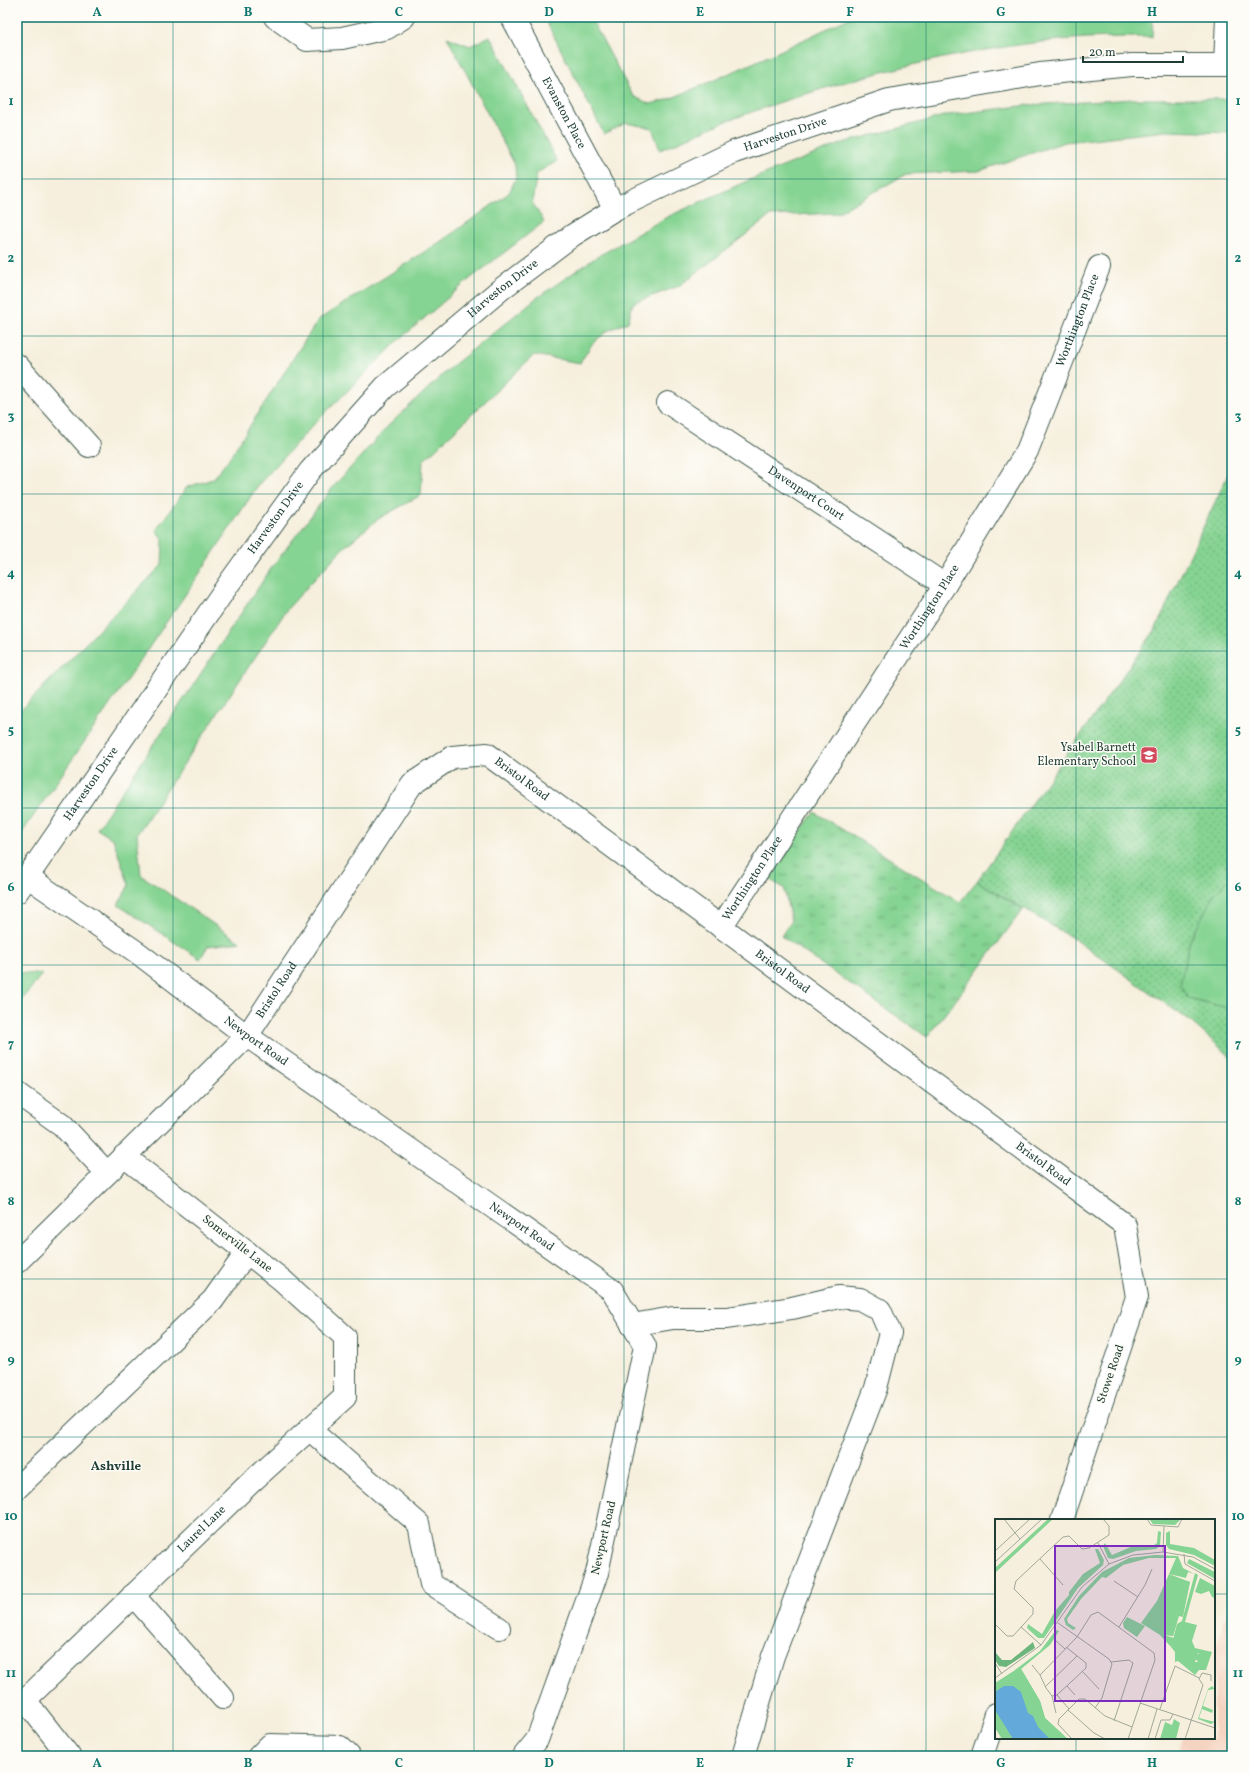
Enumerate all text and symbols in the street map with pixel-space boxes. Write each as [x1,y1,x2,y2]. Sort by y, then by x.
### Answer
text: A [92,4,102,22]
text: B [244,4,253,22]
text: C [395,4,403,22]
text: D [544,4,554,22]
text: E [696,4,704,22]
text: F [846,4,854,22]
text: G [996,4,1006,22]
text: H [1147,4,1157,22]
scale bar [1083,38,1183,64]
text: 20 m [1089,45,1116,61]
street label: Evanston Place [538,74,590,152]
text: 1 [8,93,14,111]
text: 1 [1235,93,1241,111]
street label: Harveston Drive [742,113,829,156]
text: 2 [8,250,15,268]
text: 2 [1235,250,1242,268]
street label: Harveston Drive [464,256,542,322]
street label: Worthington Place [1053,271,1104,369]
text: 3 [8,408,15,426]
text: 3 [1235,408,1242,426]
street label: Davenport Court [764,463,847,525]
street label: Harveston Drive [244,478,308,558]
street label: Worthington Place [897,561,964,653]
text: 4 [7,565,15,583]
text: 4 [1234,565,1242,583]
text: 5 [8,722,14,740]
text: 5 [1235,722,1241,740]
place label: Ysabel Barnett Elementary School [1037,740,1136,770]
street label: Harveston Drive [60,744,122,824]
school or university icon: Ysabel Barnett Elementary School [1139,745,1159,765]
street label: Bristol Road [491,754,553,805]
street label: Worthington Place [719,833,787,924]
text: 6 [7,879,15,897]
text: 6 [1234,879,1242,897]
street label: Bristol Road [751,946,813,998]
street label: Bristol Road [252,959,301,1022]
street label: Newport Road [220,1013,291,1070]
text: 7 [8,1036,14,1054]
text: 7 [1235,1036,1241,1054]
street label: Bristol Road [1012,1139,1074,1190]
text: 8 [7,1193,15,1211]
text: 8 [1234,1193,1242,1211]
street label: Newport Road [486,1199,557,1255]
street label: Somerville Lane [199,1211,276,1277]
street label: Stowe Road [1093,1342,1129,1406]
text: 9 [7,1351,15,1369]
text: 9 [1234,1351,1242,1369]
district label: Ashville [91,1458,142,1476]
street label: Newport Road [588,1499,620,1577]
street label: Laurel Lane [174,1502,230,1557]
text: 10 [4,1508,18,1526]
text: 10 [1231,1508,1245,1526]
inset map [995,1519,1215,1739]
text: 11 [6,1665,16,1683]
text: 11 [1233,1665,1243,1683]
text: A [92,1755,102,1773]
text: B [244,1755,253,1773]
text: C [395,1755,403,1773]
text: D [544,1755,554,1773]
text: E [696,1755,704,1773]
text: F [846,1755,854,1773]
text: G [996,1755,1006,1773]
text: H [1147,1755,1157,1773]

